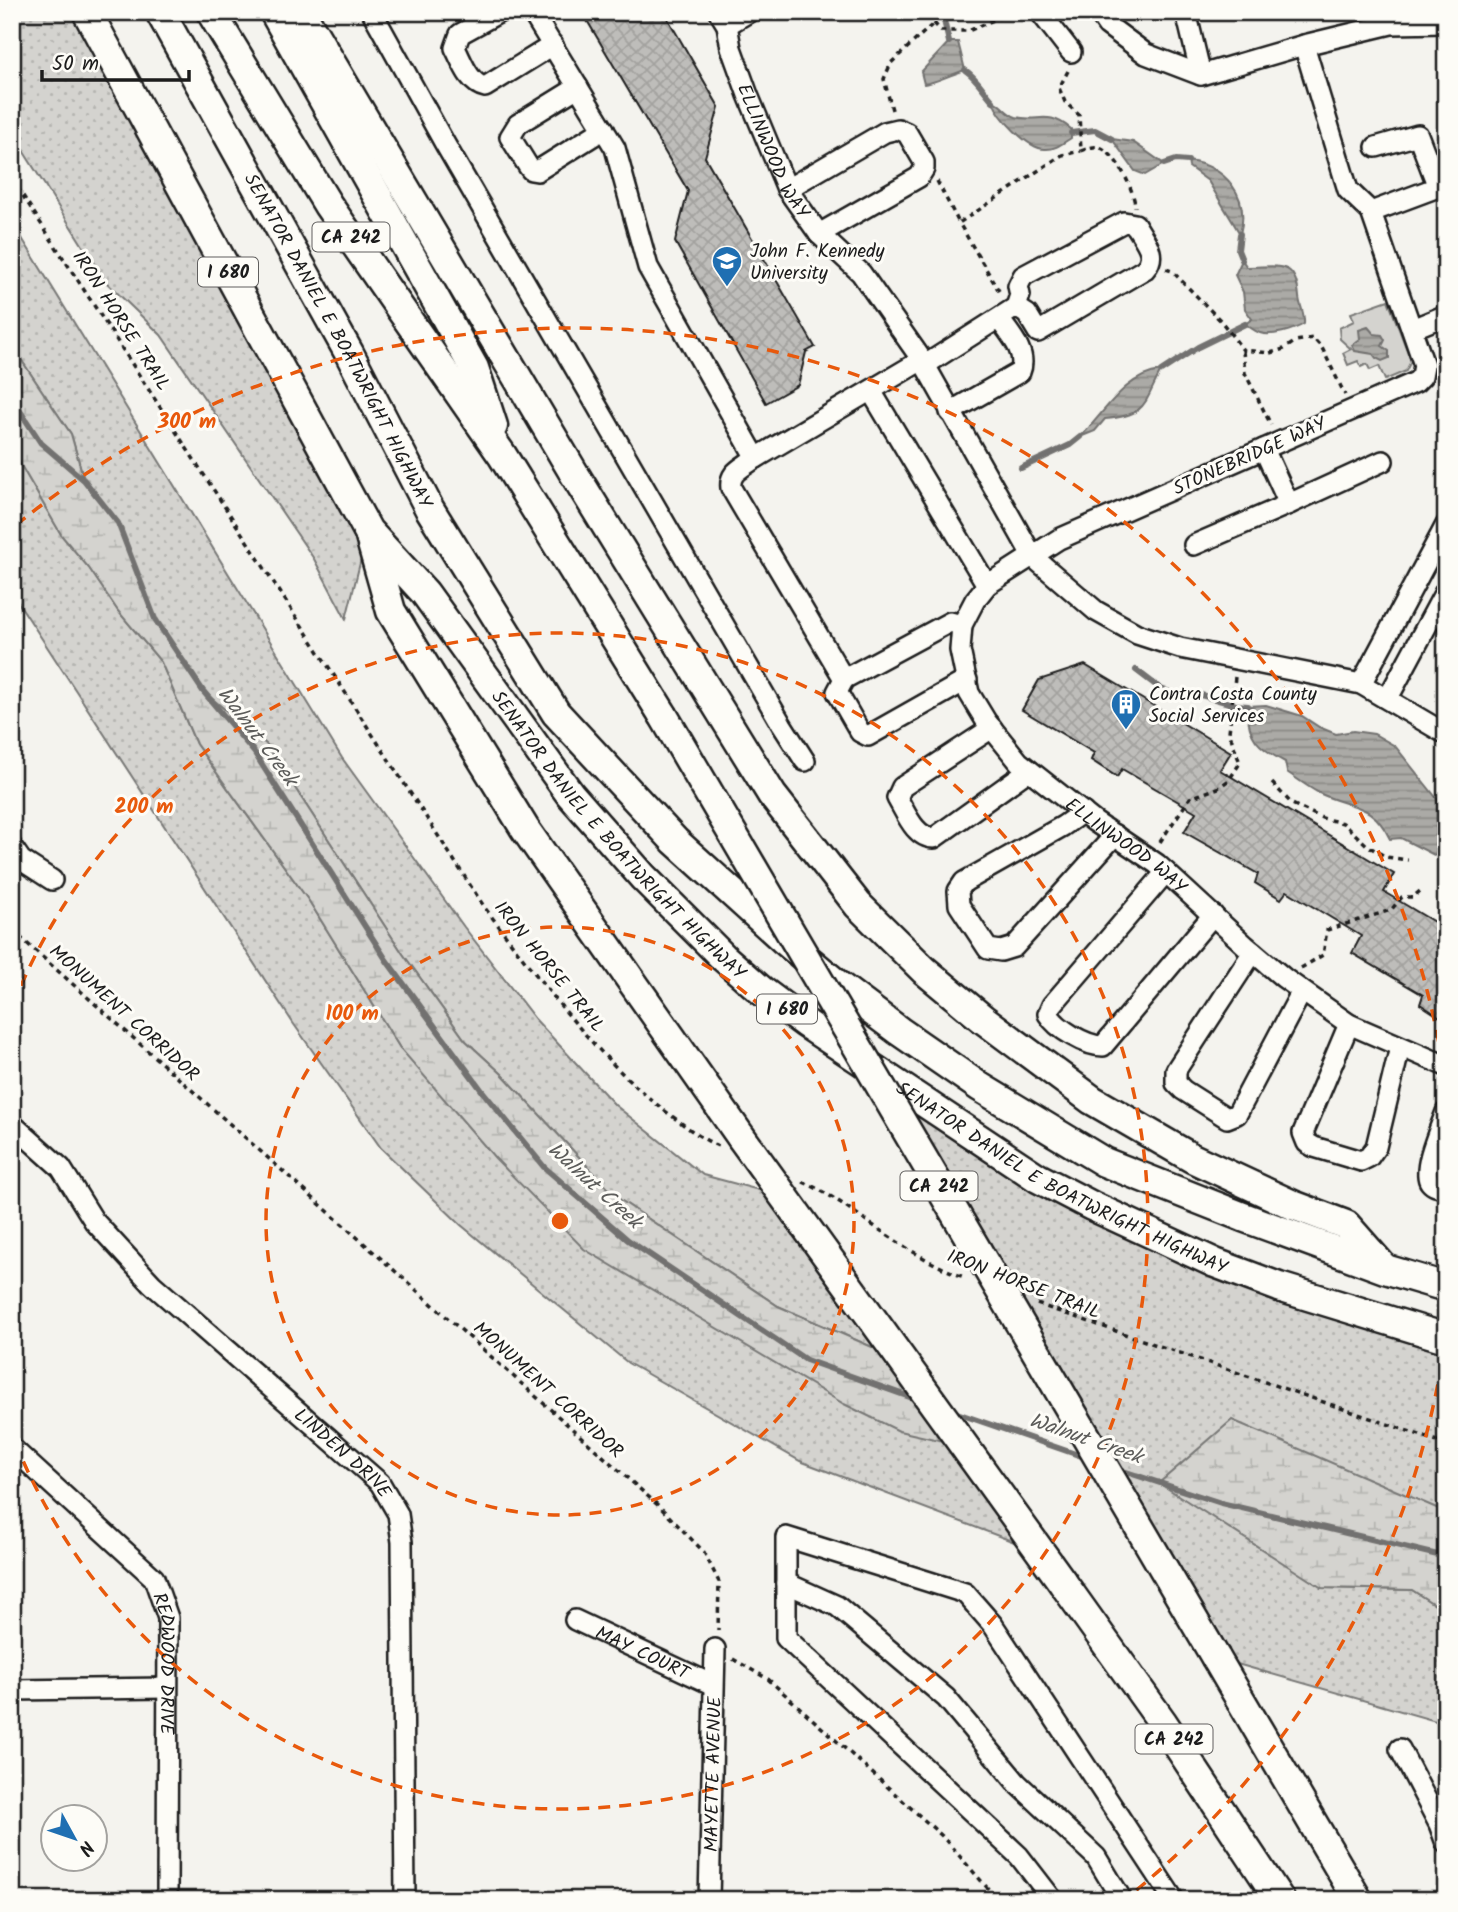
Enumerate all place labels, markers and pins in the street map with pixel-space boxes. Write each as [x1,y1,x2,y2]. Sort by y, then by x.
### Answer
place label: John F. Kennedy University [750,237,886,289]
school or university icon: John F. Kennedy University [710,244,744,288]
place label: Contra Costa County Social Services [1149,680,1318,732]
building icon: Contra Costa County Social Services [1109,687,1143,731]
centre of rings [548,1209,572,1233]

